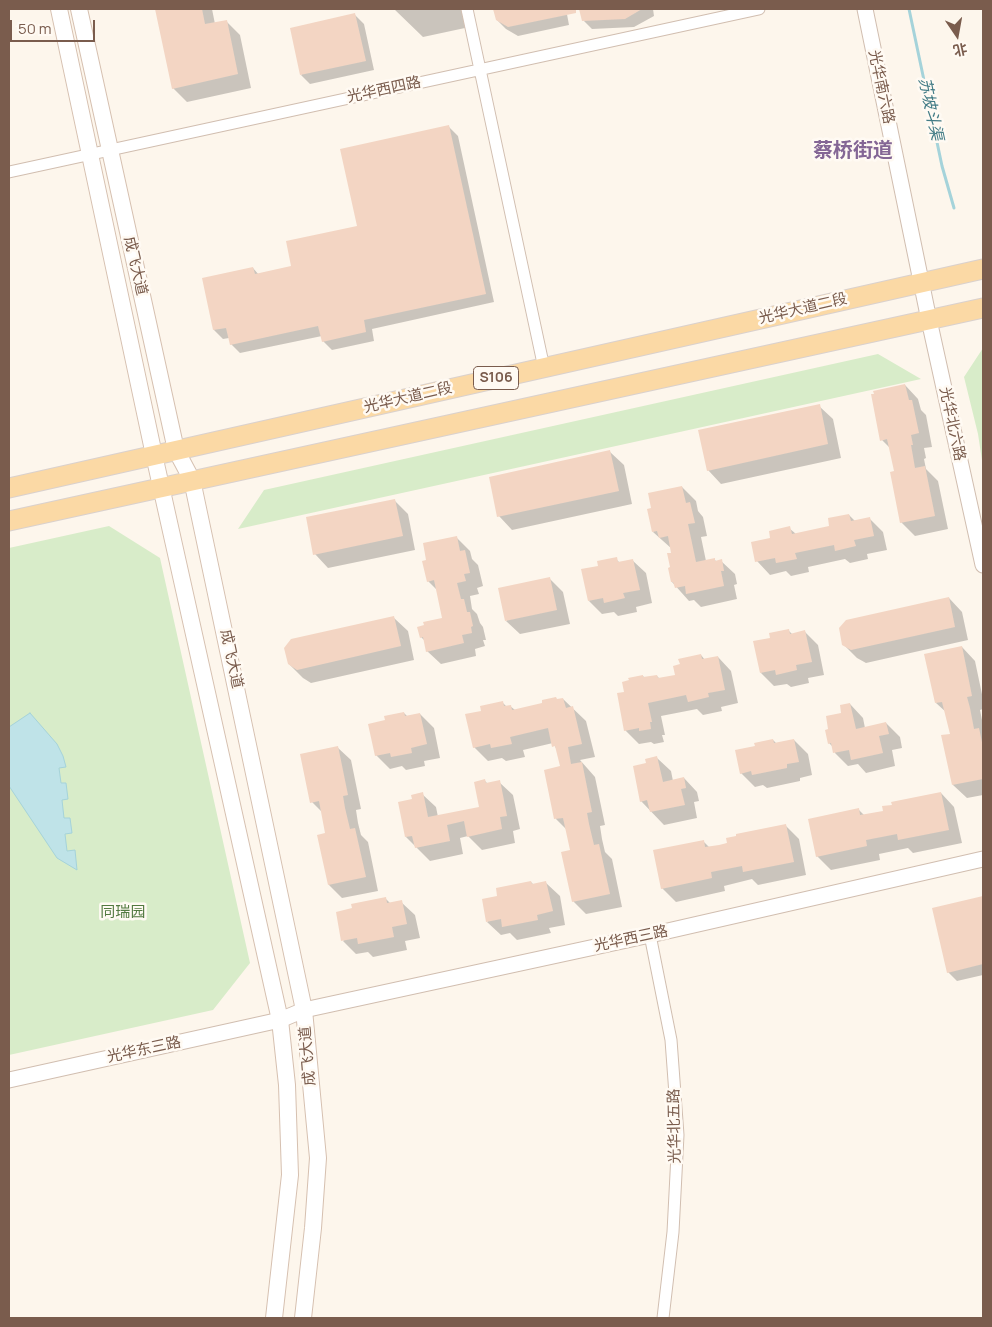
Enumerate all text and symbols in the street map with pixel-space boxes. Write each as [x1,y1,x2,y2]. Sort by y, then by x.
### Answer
scale bar [12,10,98,42]
north arrow [932,10,982,60]
text: 50 m [18,18,52,39]
text: 北 [951,39,969,61]
street label: 光华南六路 [864,48,898,126]
street label: 光华西四路 [345,73,423,107]
water label: 苏坡斗渠 [914,76,946,142]
district label: 蔡桥街道 [813,139,893,163]
street label: 成飞大道 [119,235,151,297]
street label: 光华大道二段 [757,290,849,328]
road number: S106 [474,366,518,389]
street label: 光华大道二段 [362,379,454,417]
street label: 光华北六路 [935,385,969,463]
street label: 成飞大道 [216,628,246,690]
park label: 同瑞园 [101,904,145,922]
street label: 光华西三路 [592,922,670,956]
street label: 成飞大道 [296,1025,320,1087]
street label: 光华东三路 [105,1033,183,1067]
street label: 光华北五路 [665,1088,685,1164]

